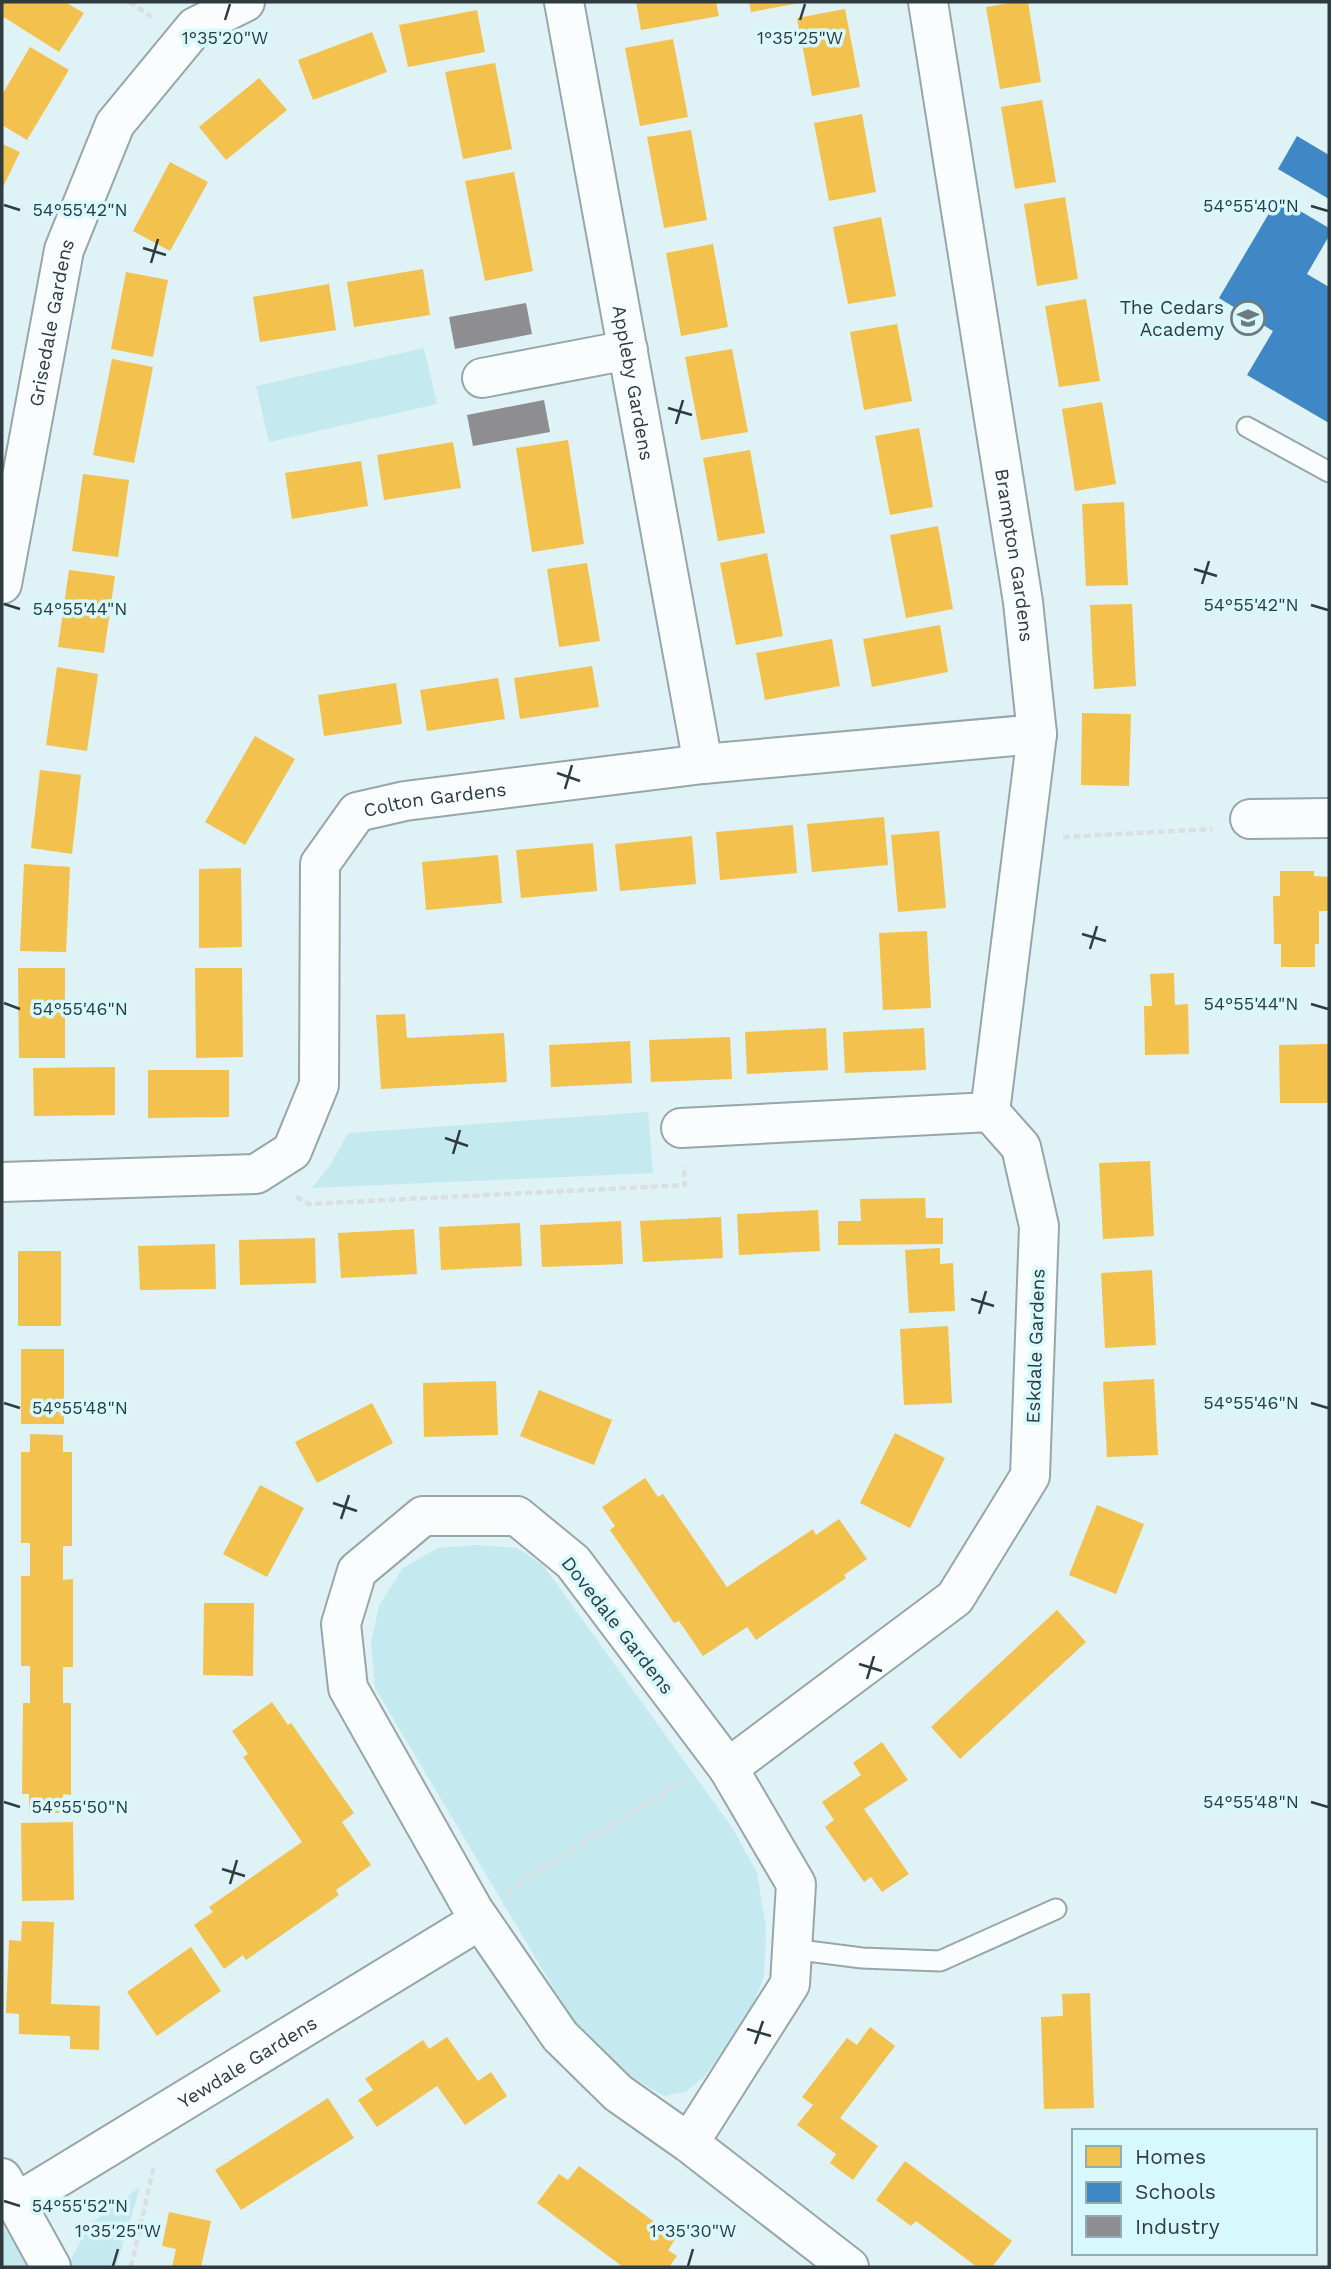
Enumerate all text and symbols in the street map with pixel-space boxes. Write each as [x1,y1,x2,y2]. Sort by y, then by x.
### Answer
text: 1°35'20"W [182,27,268,48]
text: 1°35'25"W [757,27,843,48]
text: 54°55'40"N [1203,195,1299,216]
text: 54°55'42"N [32,199,128,220]
street label: Grisedale Gardens [24,235,79,408]
place label: The Cedars Academy [1120,296,1224,341]
school or university icon: The Cedars Academy [1229,299,1267,337]
street label: Appleby Gardens [608,303,658,462]
street label: Brampton Gardens [990,467,1038,643]
text: 54°55'42"N [1203,594,1299,615]
text: 54°55'44"N [33,598,127,619]
street label: Colton Gardens [361,778,508,822]
text: 54°55'44"N [1204,993,1298,1014]
text: 54°55'46"N [32,998,128,1019]
street label: Eskdale Gardens [1021,1268,1050,1424]
text: 54°55'46"N [1203,1392,1299,1413]
text: 54°55'48"N [32,1397,128,1418]
street label: Dovedale Gardens [557,1552,679,1699]
text: 54°55'48"N [1203,1791,1299,1812]
text: 54°55'50"N [31,1796,129,1817]
street label: Yewdale Gardens [174,2011,321,2113]
legend [1072,2129,1317,2255]
text: Homes [1135,2144,1206,2169]
text: Schools [1135,2179,1216,2204]
text: 54°55'52"N [32,2195,128,2216]
text: Industry [1135,2214,1220,2239]
text: 1°35'25"W [75,2220,161,2241]
text: 1°35'30"W [650,2220,736,2241]

